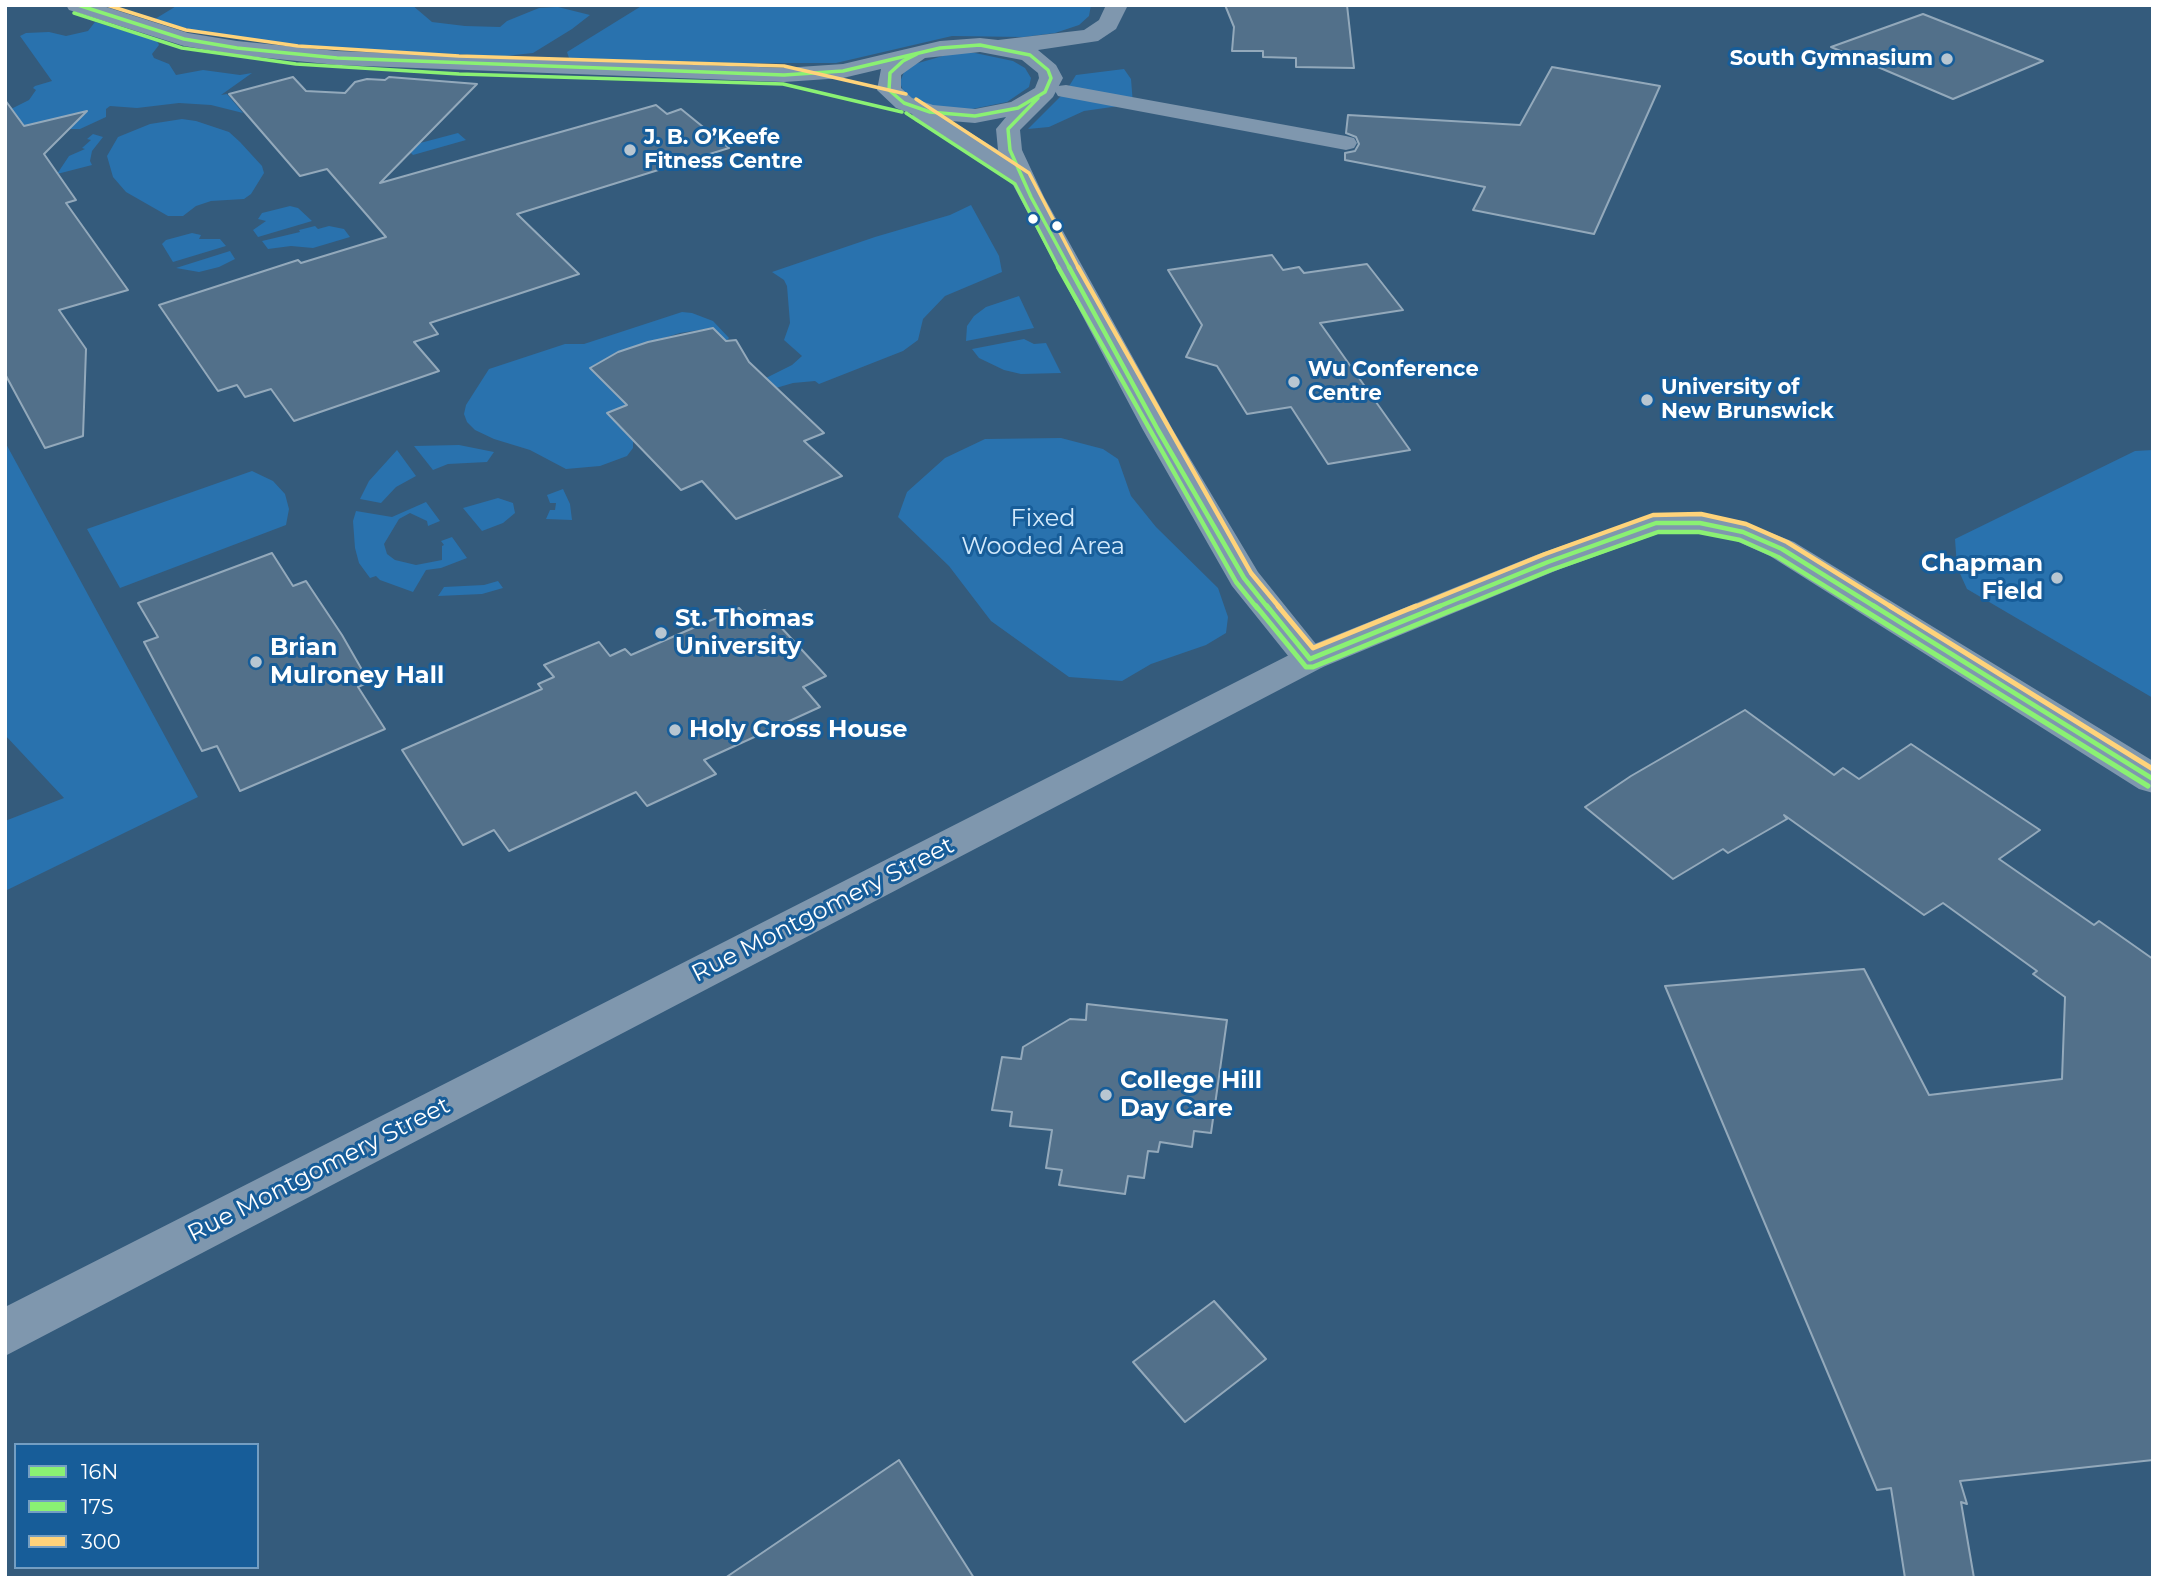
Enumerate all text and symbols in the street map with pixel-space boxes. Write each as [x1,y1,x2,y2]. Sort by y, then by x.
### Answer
place label: South Gymnasium [1730,46,1933,72]
marker: South Gymnasium [1939,51,1955,67]
place label: J. B. O’Keefe Fitness Centre [644,125,803,175]
marker: J. B. O’Keefe Fitness Centre [622,142,638,158]
unlabelled marker [1026,212,1040,226]
unlabelled marker [1050,219,1064,233]
place label: Wu Conference Centre [1308,357,1479,407]
marker: Wu Conference Centre [1286,374,1302,390]
place label: University of New Brunswick [1661,375,1834,425]
marker: University of New Brunswick [1639,392,1655,408]
park label: Fixed Wooded Area [961,505,1125,561]
place label: Chapman Field [1921,550,2043,606]
marker: Chapman Field [2049,570,2065,586]
place label: St. Thomas University [675,605,814,661]
marker: St. Thomas University [653,625,669,641]
place label: Brian Mulroney Hall [270,634,444,690]
marker: Brian Mulroney Hall [248,654,264,670]
place label: Holy Cross House [689,716,907,744]
marker: Holy Cross House [667,722,683,738]
street label: Rue Montgomery Street [687,831,959,989]
place label: College Hill Day Care [1120,1067,1262,1123]
marker: College Hill Day Care [1098,1087,1114,1103]
street label: Rue Montgomery Street [183,1091,455,1249]
legend [14,1443,259,1569]
text: 16N [81,1459,118,1484]
text: 17S [81,1494,114,1519]
text: 300 [81,1529,121,1554]

